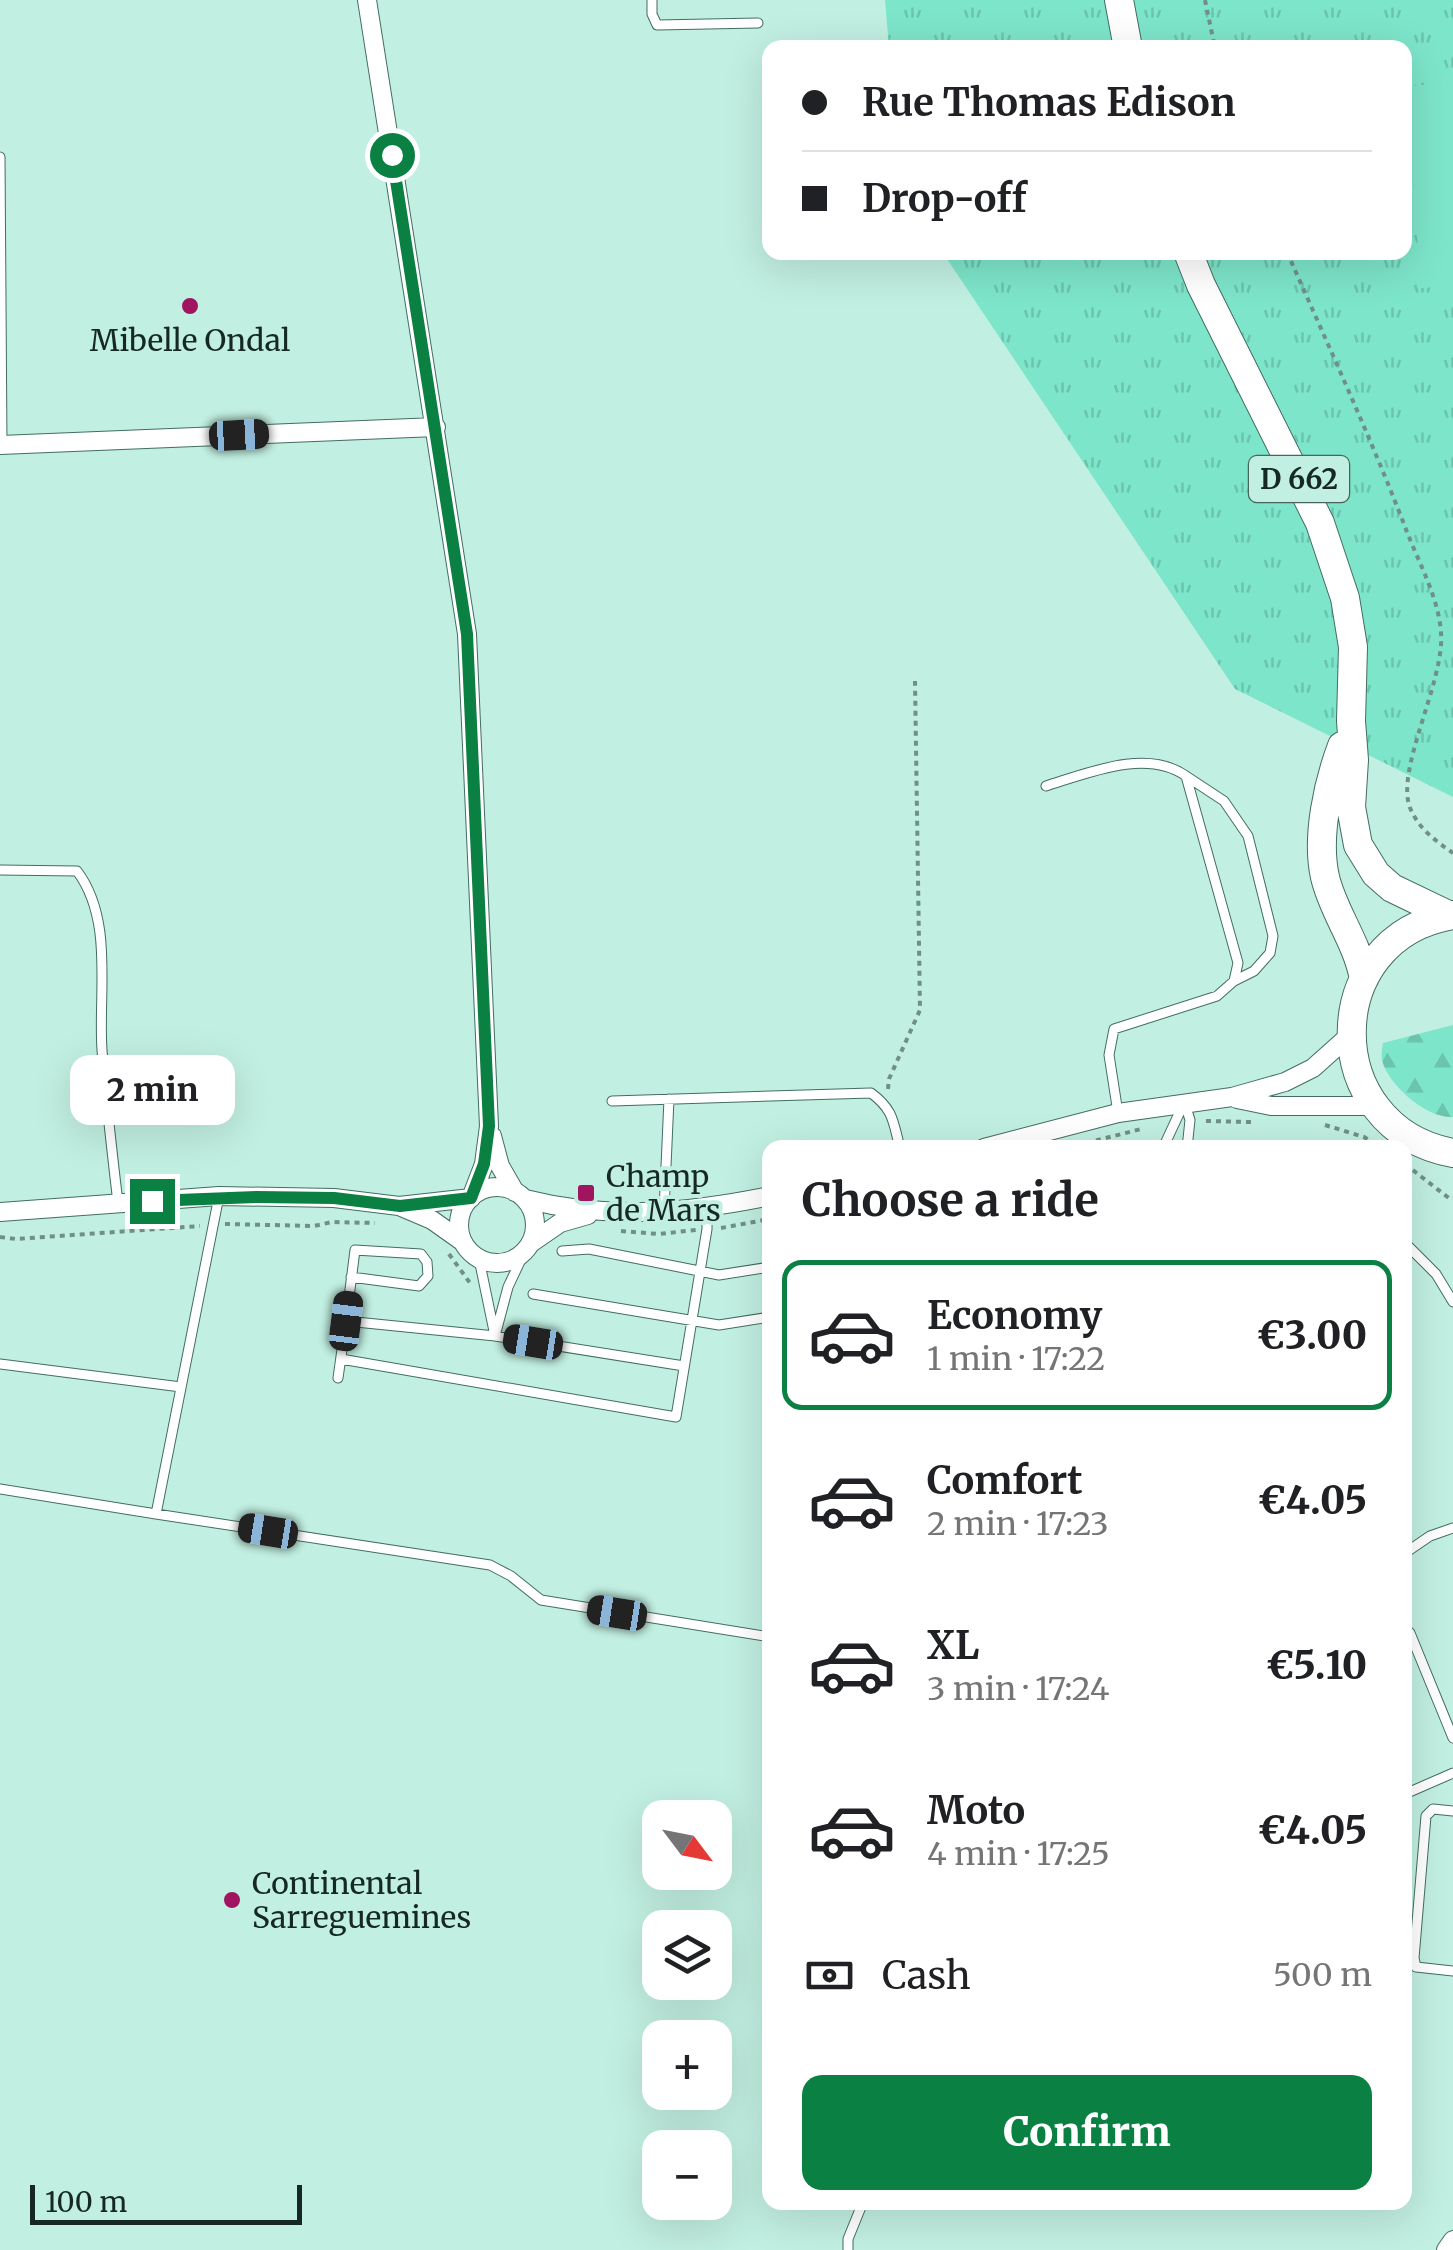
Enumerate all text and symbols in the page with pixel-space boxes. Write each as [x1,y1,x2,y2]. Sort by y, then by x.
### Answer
text: Rue Thomas Edison [862,79,1236,126]
route start [370,133,415,178]
text: Drop-off [862,175,1027,222]
marker: Mibelle Ondal [179,295,201,317]
place label: Mibelle Ondal [90,321,290,359]
car [208,418,270,452]
road number: D 662 [1249,456,1349,502]
callout: 2 min [70,1056,234,1126]
text: 2 min [107,1070,198,1110]
place label: Champ de Mars [606,1157,721,1229]
text: Choose a ride [802,1172,1099,1228]
route end [130,1179,175,1224]
marker: Champ de Mars [575,1182,597,1204]
car [327,1289,365,1353]
icon: car [807,1290,897,1380]
text: Economy [927,1292,1102,1339]
text: €3.00 [1256,1312,1367,1359]
car [501,1322,565,1362]
text: 1 min · 17:22 [927,1339,1105,1379]
icon: car [807,1455,897,1545]
text: Comfort [927,1457,1083,1504]
text: €4.05 [1258,1477,1367,1524]
text: 2 min · 17:23 [927,1504,1109,1544]
car [236,1511,300,1551]
car [585,1593,649,1633]
icon: car [807,1620,897,1710]
text: XL [927,1622,979,1669]
text: €5.10 [1266,1642,1367,1689]
text: 3 min · 17:24 [927,1669,1109,1709]
icon: car [807,1785,897,1875]
text: Moto [927,1787,1025,1834]
north arrow [642,1800,732,1890]
map controls [642,1800,732,2220]
text: €4.05 [1258,1807,1367,1854]
text: 4 min · 17:25 [927,1834,1110,1874]
place label: Continental Sarreguemines [252,1864,471,1936]
marker: Continental Sarreguemines [221,1889,243,1911]
button: layers [642,1910,732,2000]
icon: cash [802,1948,857,2003]
text: Cash [882,1952,971,1999]
text: 500 m [1273,1955,1372,1995]
button: + [642,2020,732,2110]
button: Confirm [802,2075,1372,2190]
button: − [642,2130,732,2220]
scale bar [30,2180,302,2224]
text: 100 m [45,2184,127,2220]

